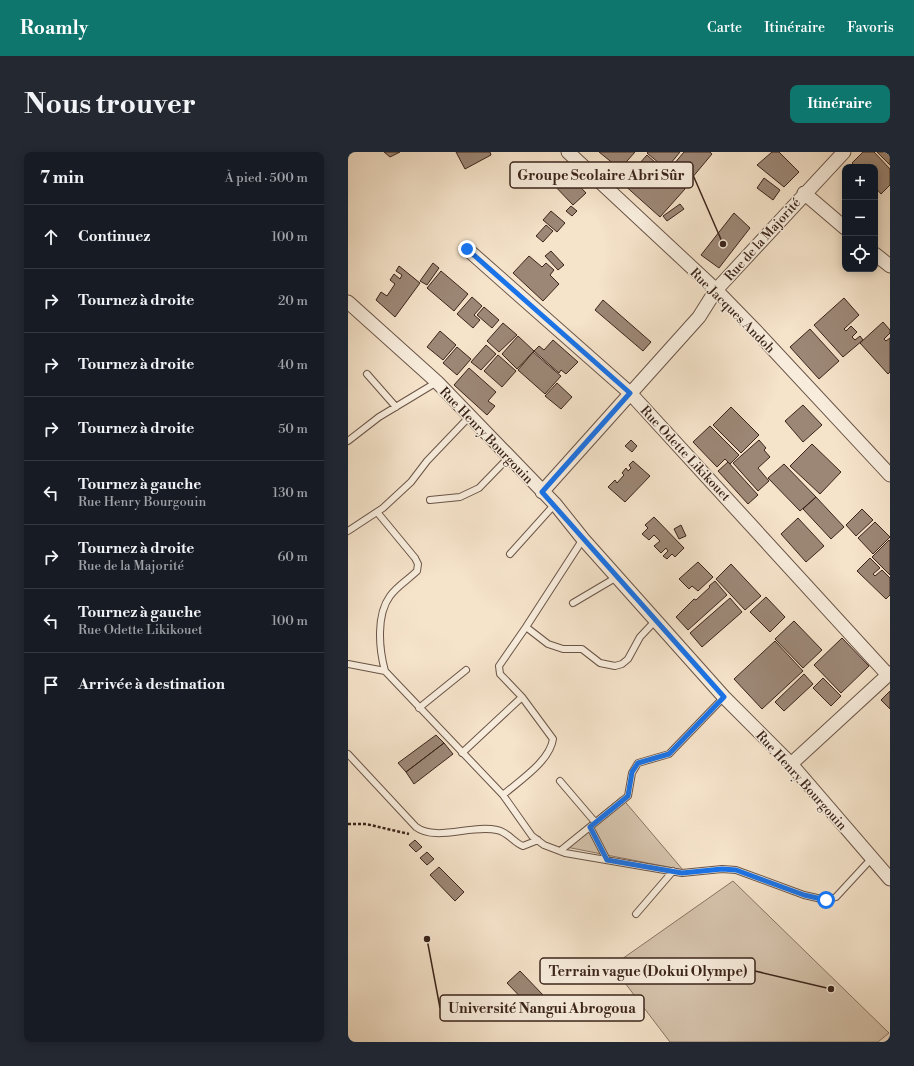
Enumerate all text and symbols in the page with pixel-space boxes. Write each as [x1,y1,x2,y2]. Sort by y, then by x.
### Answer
text: Roamly [20,16,88,40]
text: Carte [707,19,742,37]
text: Itinéraire [764,19,825,37]
text: Favoris [847,19,894,37]
button: Itinéraire [790,85,890,123]
text: Nous trouver [24,87,196,122]
callout: Groupe Scolaire Abri Sûr [510,162,693,188]
map controls [842,164,878,272]
button: + [842,164,878,200]
text: 7 min [40,167,84,189]
text: Groupe Scolaire Abri Sûr [517,167,685,185]
text: À pied · 500 m [225,170,308,186]
street label: Rue de la Majorité [721,195,804,284]
button: − [842,200,878,236]
icon: ahead [40,226,62,248]
text: Continuez [78,227,150,246]
text: 100 m [272,229,308,245]
button: locate [842,236,878,272]
route end [458,240,476,258]
street label: Rue Jacques Andoh [686,265,778,357]
icon: right [40,290,62,312]
text: Tournez à droite [78,291,194,310]
text: 20 m [278,293,308,309]
icon: right [40,354,62,376]
text: Tournez à droite [78,355,194,374]
text: 40 m [278,357,308,373]
street label: Rue Henry Bourgouin [436,384,537,488]
street label: Rue Odette Likikouet [637,403,734,505]
icon: right [40,418,62,440]
text: Tournez à droite [78,419,194,438]
text: 50 m [278,421,308,437]
text: Tournez à gauche [78,475,201,494]
icon: left [40,482,62,504]
text: 130 m [273,485,308,501]
text: Rue Henry Bourgouin [78,494,206,510]
text: Tournez à droite [78,539,194,558]
icon: right [40,546,62,568]
text: 60 m [277,549,308,565]
text: Rue de la Majorité [78,558,184,574]
text: Tournez à gauche [78,603,201,622]
icon: left [40,610,62,632]
text: 100 m [272,613,308,629]
text: Rue Odette Likikouet [78,622,203,638]
icon: arrive [40,674,62,696]
text: Arrivée à destination [78,675,225,694]
street label: Rue Henry Bourgouin [752,728,850,834]
route start [817,891,835,909]
callout: Terrain vague (Dokui Olympe) [540,958,755,984]
text: Terrain vague (Dokui Olympe) [549,963,747,981]
callout: Université Nangui Abrogoua [440,995,644,1021]
text: Université Nangui Abrogoua [448,1000,636,1018]

